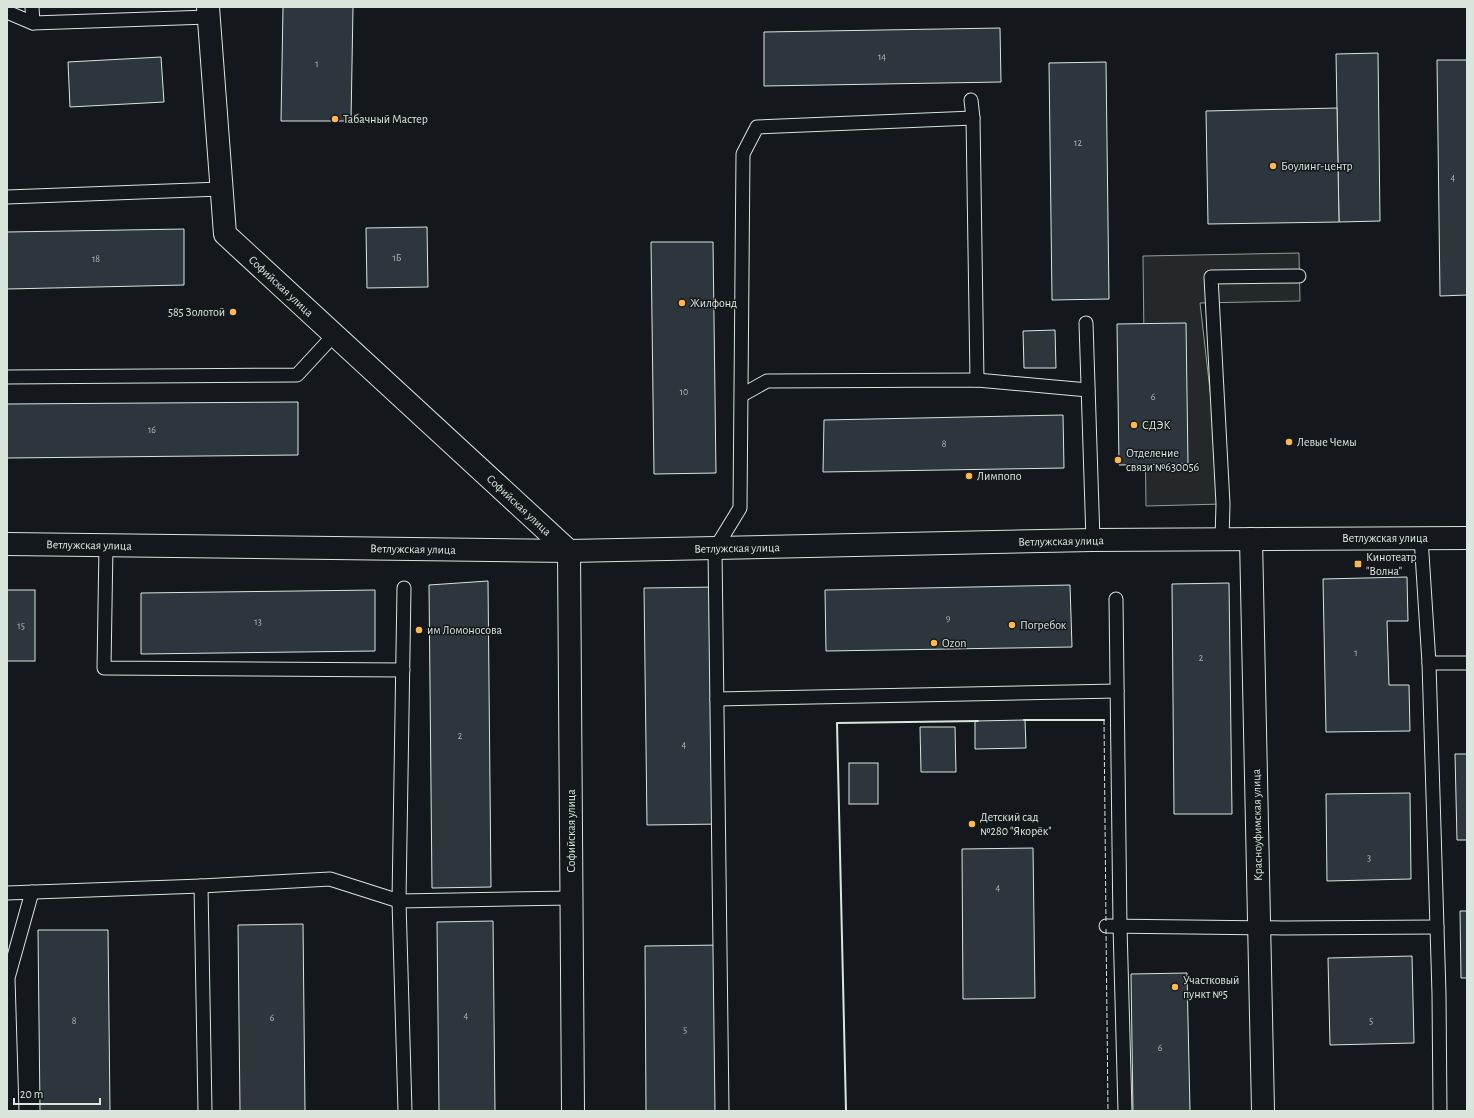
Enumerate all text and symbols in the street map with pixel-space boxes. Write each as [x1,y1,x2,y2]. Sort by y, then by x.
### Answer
house number: 14 [878,52,886,62]
house number: 1 [315,59,319,69]
place label: Табачный Мастер [343,113,428,125]
marker: Табачный Мастер [330,114,340,124]
house number: 12 [1074,138,1082,148]
place label: Боулинг-центр [1281,160,1353,173]
marker: Боулинг-центр [1268,161,1278,171]
house number: 4 [1451,173,1456,183]
street label: Софийская улица [246,253,316,320]
house number: 1Б [392,253,402,263]
house number: 18 [92,254,100,264]
place label: Жилфонд [690,297,737,309]
marker: Жилфонд [677,298,687,308]
place label: 585 Золотой [168,306,225,318]
marker: 585 Золотой [228,307,238,317]
house number: 10 [680,387,688,397]
house number: 6 [1151,392,1156,402]
place label: СДЭК [1142,419,1171,431]
marker: СДЭК [1129,420,1139,430]
house number: 16 [148,425,156,435]
place label: Левые Чемы [1297,436,1357,448]
marker: Левые Чемы [1284,437,1294,447]
house number: 8 [942,439,947,449]
place label: Отделение связи №630056 [1126,447,1200,473]
marker: Отделение связи №630056 [1113,455,1123,465]
place label: Лимпопо [977,470,1022,482]
marker: Лимпопо [964,471,974,481]
street label: Софийская улица [484,472,554,539]
street label: Ветлужская улица [1342,532,1428,545]
street label: Ветлужская улица [1018,534,1105,549]
street label: Ветлужская улица [46,538,132,553]
street label: Ветлужская улица [694,541,781,556]
street label: Ветлужская улица [370,542,456,557]
place label: Кинотеатр "Волна" [1366,551,1417,577]
marker: Кинотеатр "Волна" [1353,559,1363,569]
house number: 9 [946,613,951,623]
house number: 13 [254,617,262,627]
place label: Погребок [1020,619,1067,631]
marker: Погребок [1007,620,1017,630]
house number: 15 [17,621,25,631]
place label: им Ломоносова [427,624,503,636]
marker: им Ломоносова [414,625,424,635]
place label: Ozon [942,637,966,649]
marker: Ozon [929,638,939,648]
house number: 1 [1354,648,1358,658]
house number: 2 [1199,653,1204,663]
house number: 2 [458,731,463,741]
house number: 4 [682,740,687,750]
street label: Красноуфимская улица [1250,768,1265,881]
street label: Софийская улица [565,789,578,873]
place label: Детский сад №280 "Якорёк" [980,811,1052,837]
marker: Детский сад №280 "Якорёк" [967,819,977,829]
house number: 3 [1367,853,1371,863]
house number: 4 [996,883,1001,893]
place label: Участковый пункт №5 [1183,974,1239,1001]
marker: Участковый пункт №5 [1170,982,1180,992]
house number: 4 [464,1011,469,1021]
house number: 6 [270,1013,275,1023]
house number: 8 [72,1016,77,1026]
house number: 5 [1369,1016,1373,1026]
house number: 5 [683,1025,687,1035]
house number: 6 [1158,1043,1163,1053]
scale bar [14,1080,100,1106]
text: 20 m [20,1088,43,1100]

